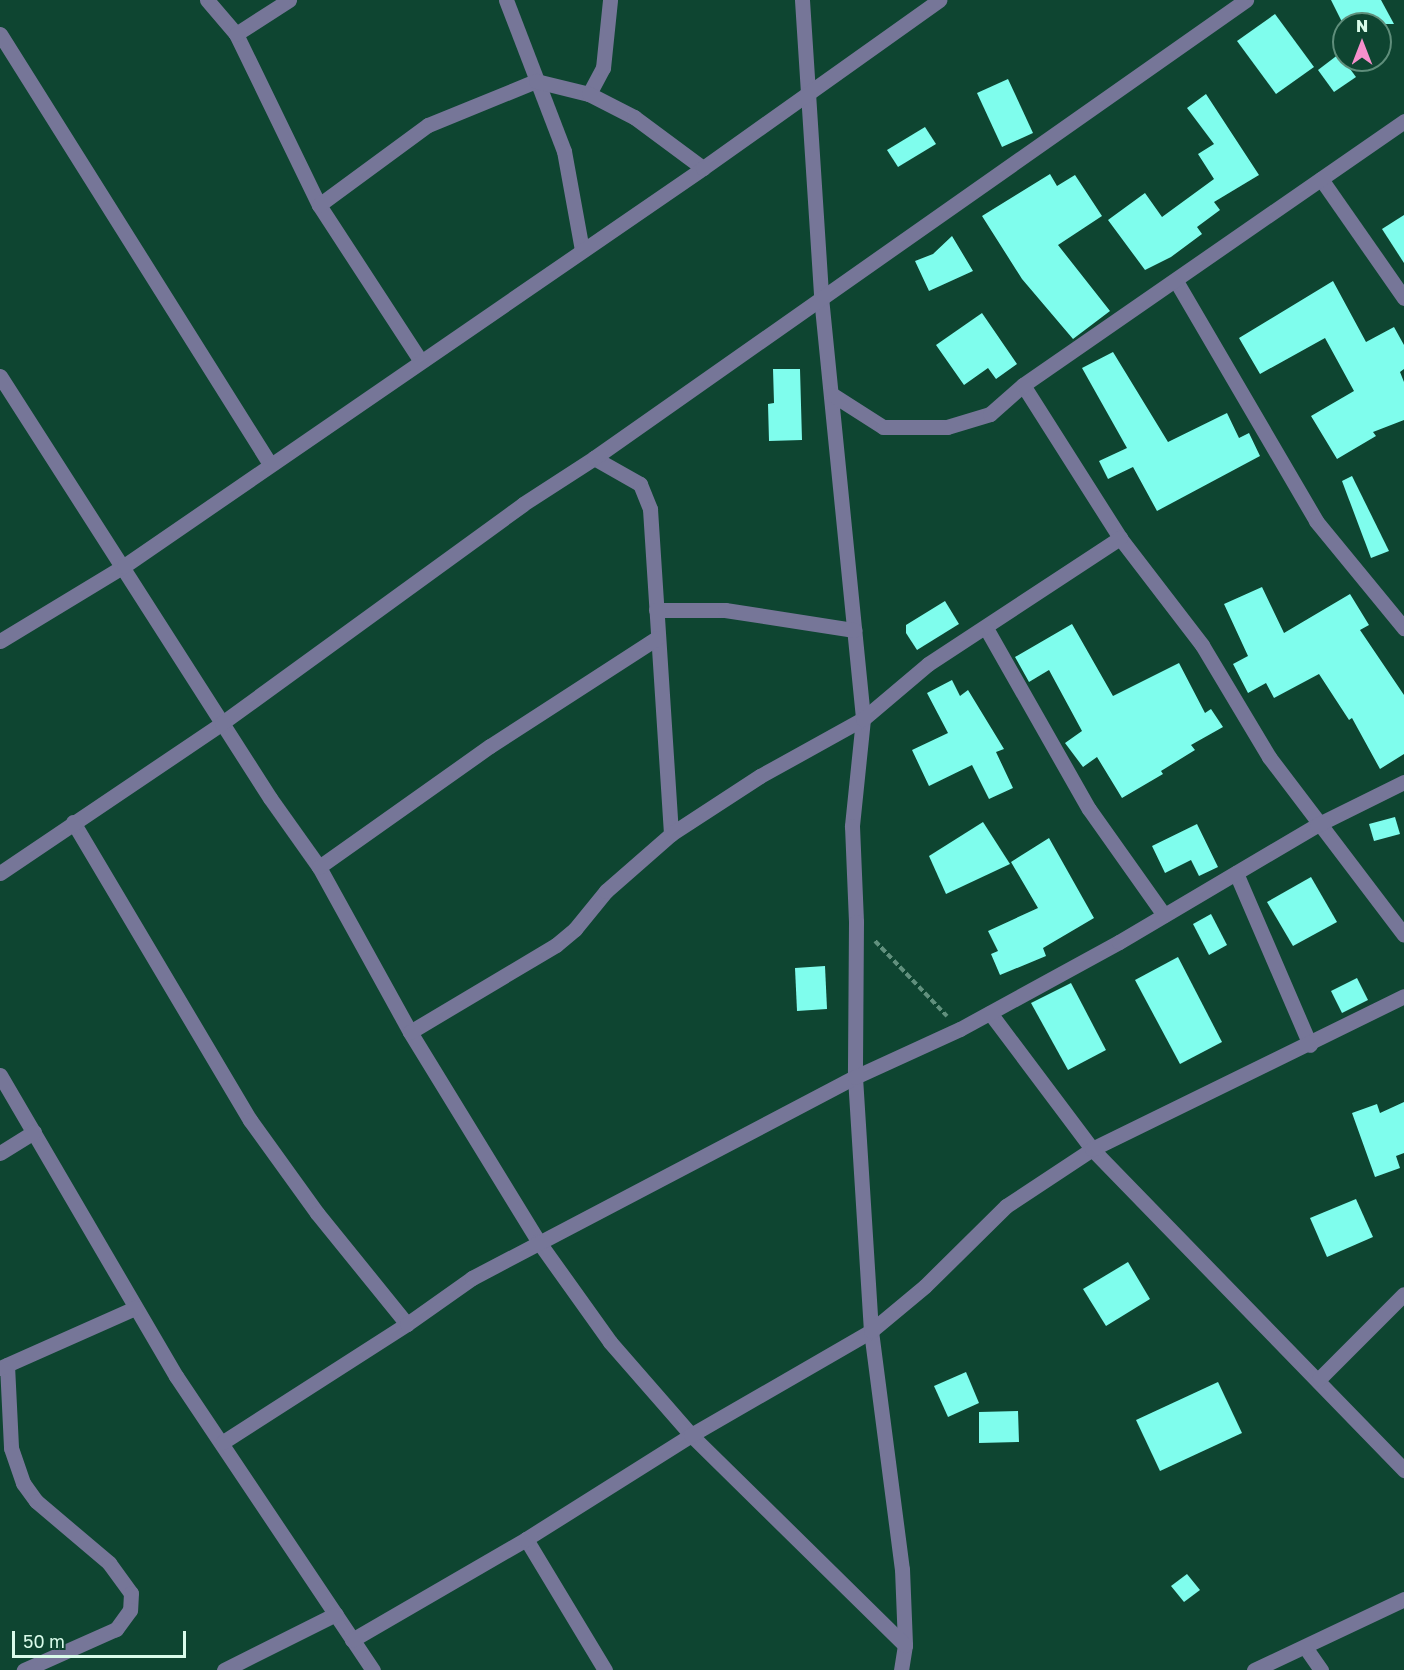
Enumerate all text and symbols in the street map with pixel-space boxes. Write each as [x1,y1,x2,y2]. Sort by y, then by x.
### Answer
north arrow [1332,12,1392,72]
text: N [1356,16,1368,36]
scale bar [15,1619,189,1657]
text: 50 m [23,1630,65,1652]

